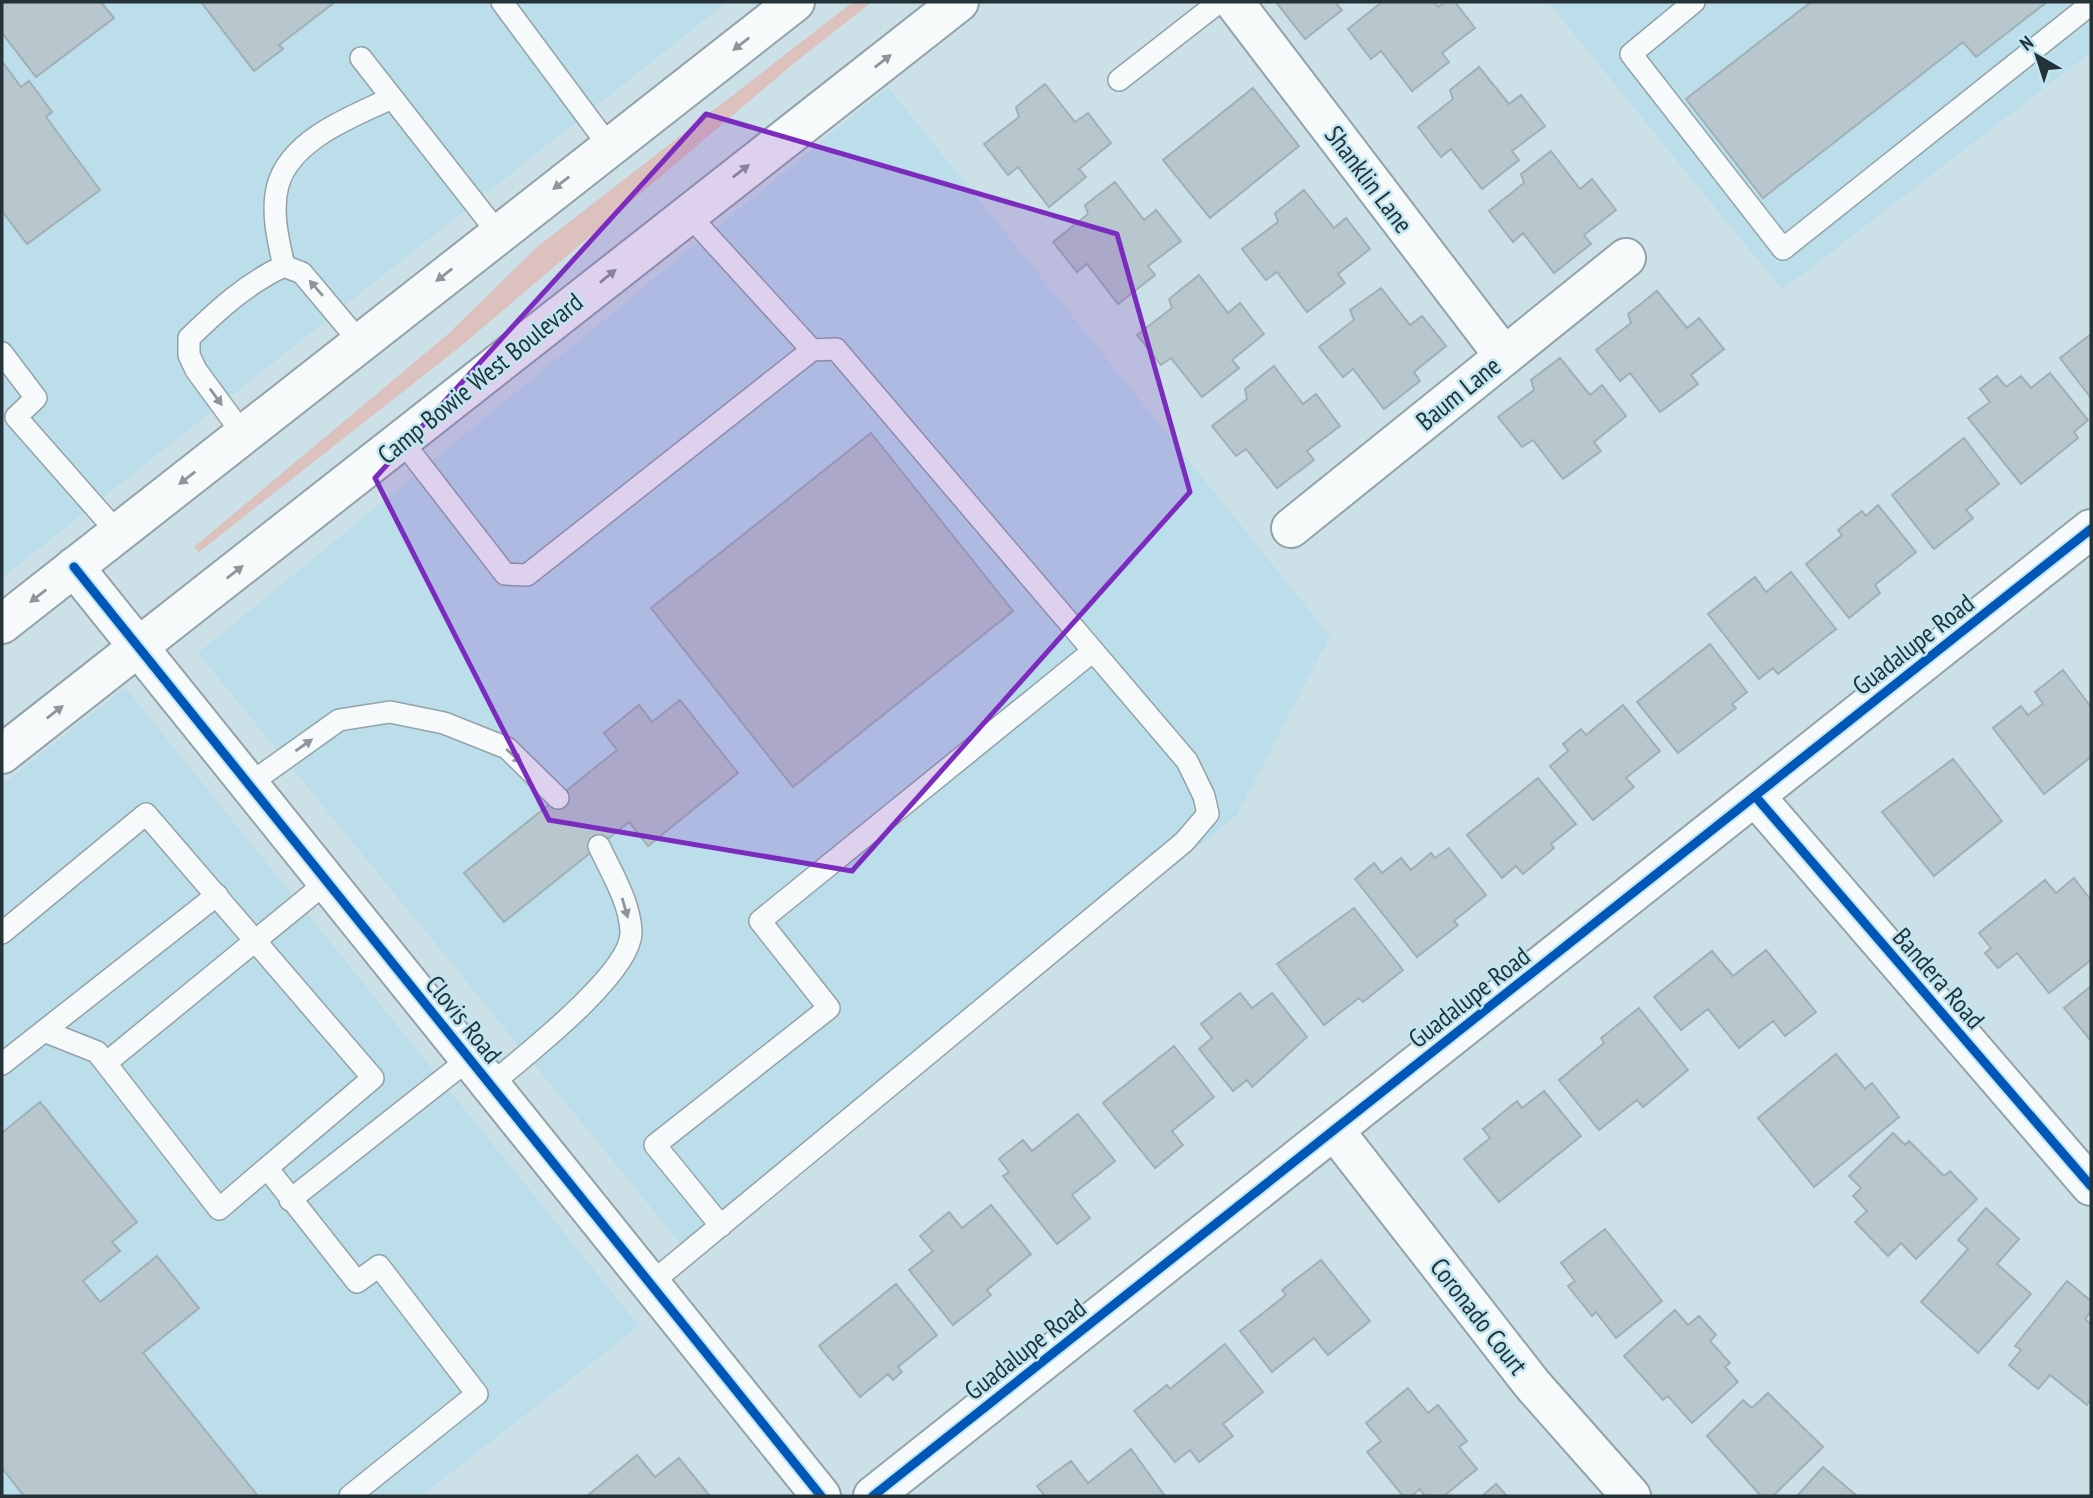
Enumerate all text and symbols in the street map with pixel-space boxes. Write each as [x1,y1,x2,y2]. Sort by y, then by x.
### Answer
north arrow [2002,21,2072,91]
text: N [2015,30,2038,55]
one-way arrow [732,36,750,50]
one-way arrow [873,53,891,68]
street label: Shanklin Lane [1318,119,1420,239]
one-way arrow [731,164,749,179]
one-way arrow [553,176,571,191]
one-way arrow [435,267,453,281]
one-way arrow [599,268,617,283]
one-way arrow [308,280,324,297]
street label: Camp Bowie West Boulevard [371,285,589,471]
street label: Baum Lane [1409,349,1507,437]
one-way arrow [209,388,223,407]
one-way arrow [179,470,196,485]
one-way arrow [225,564,243,579]
street label: Guadalupe Road [1846,586,1980,702]
one-way arrow [29,588,47,602]
one-way arrow [46,705,64,720]
one-way arrow [295,738,313,752]
one-way arrow [505,748,523,764]
one-way arrow [620,898,631,920]
street label: Bandera Road [1886,921,1992,1035]
street label: Guadalupe Road [1402,939,1536,1055]
street label: Clovis Road [419,968,509,1070]
street label: Coronado Court [1423,1251,1535,1381]
street label: Guadalupe Road [958,1291,1092,1407]

